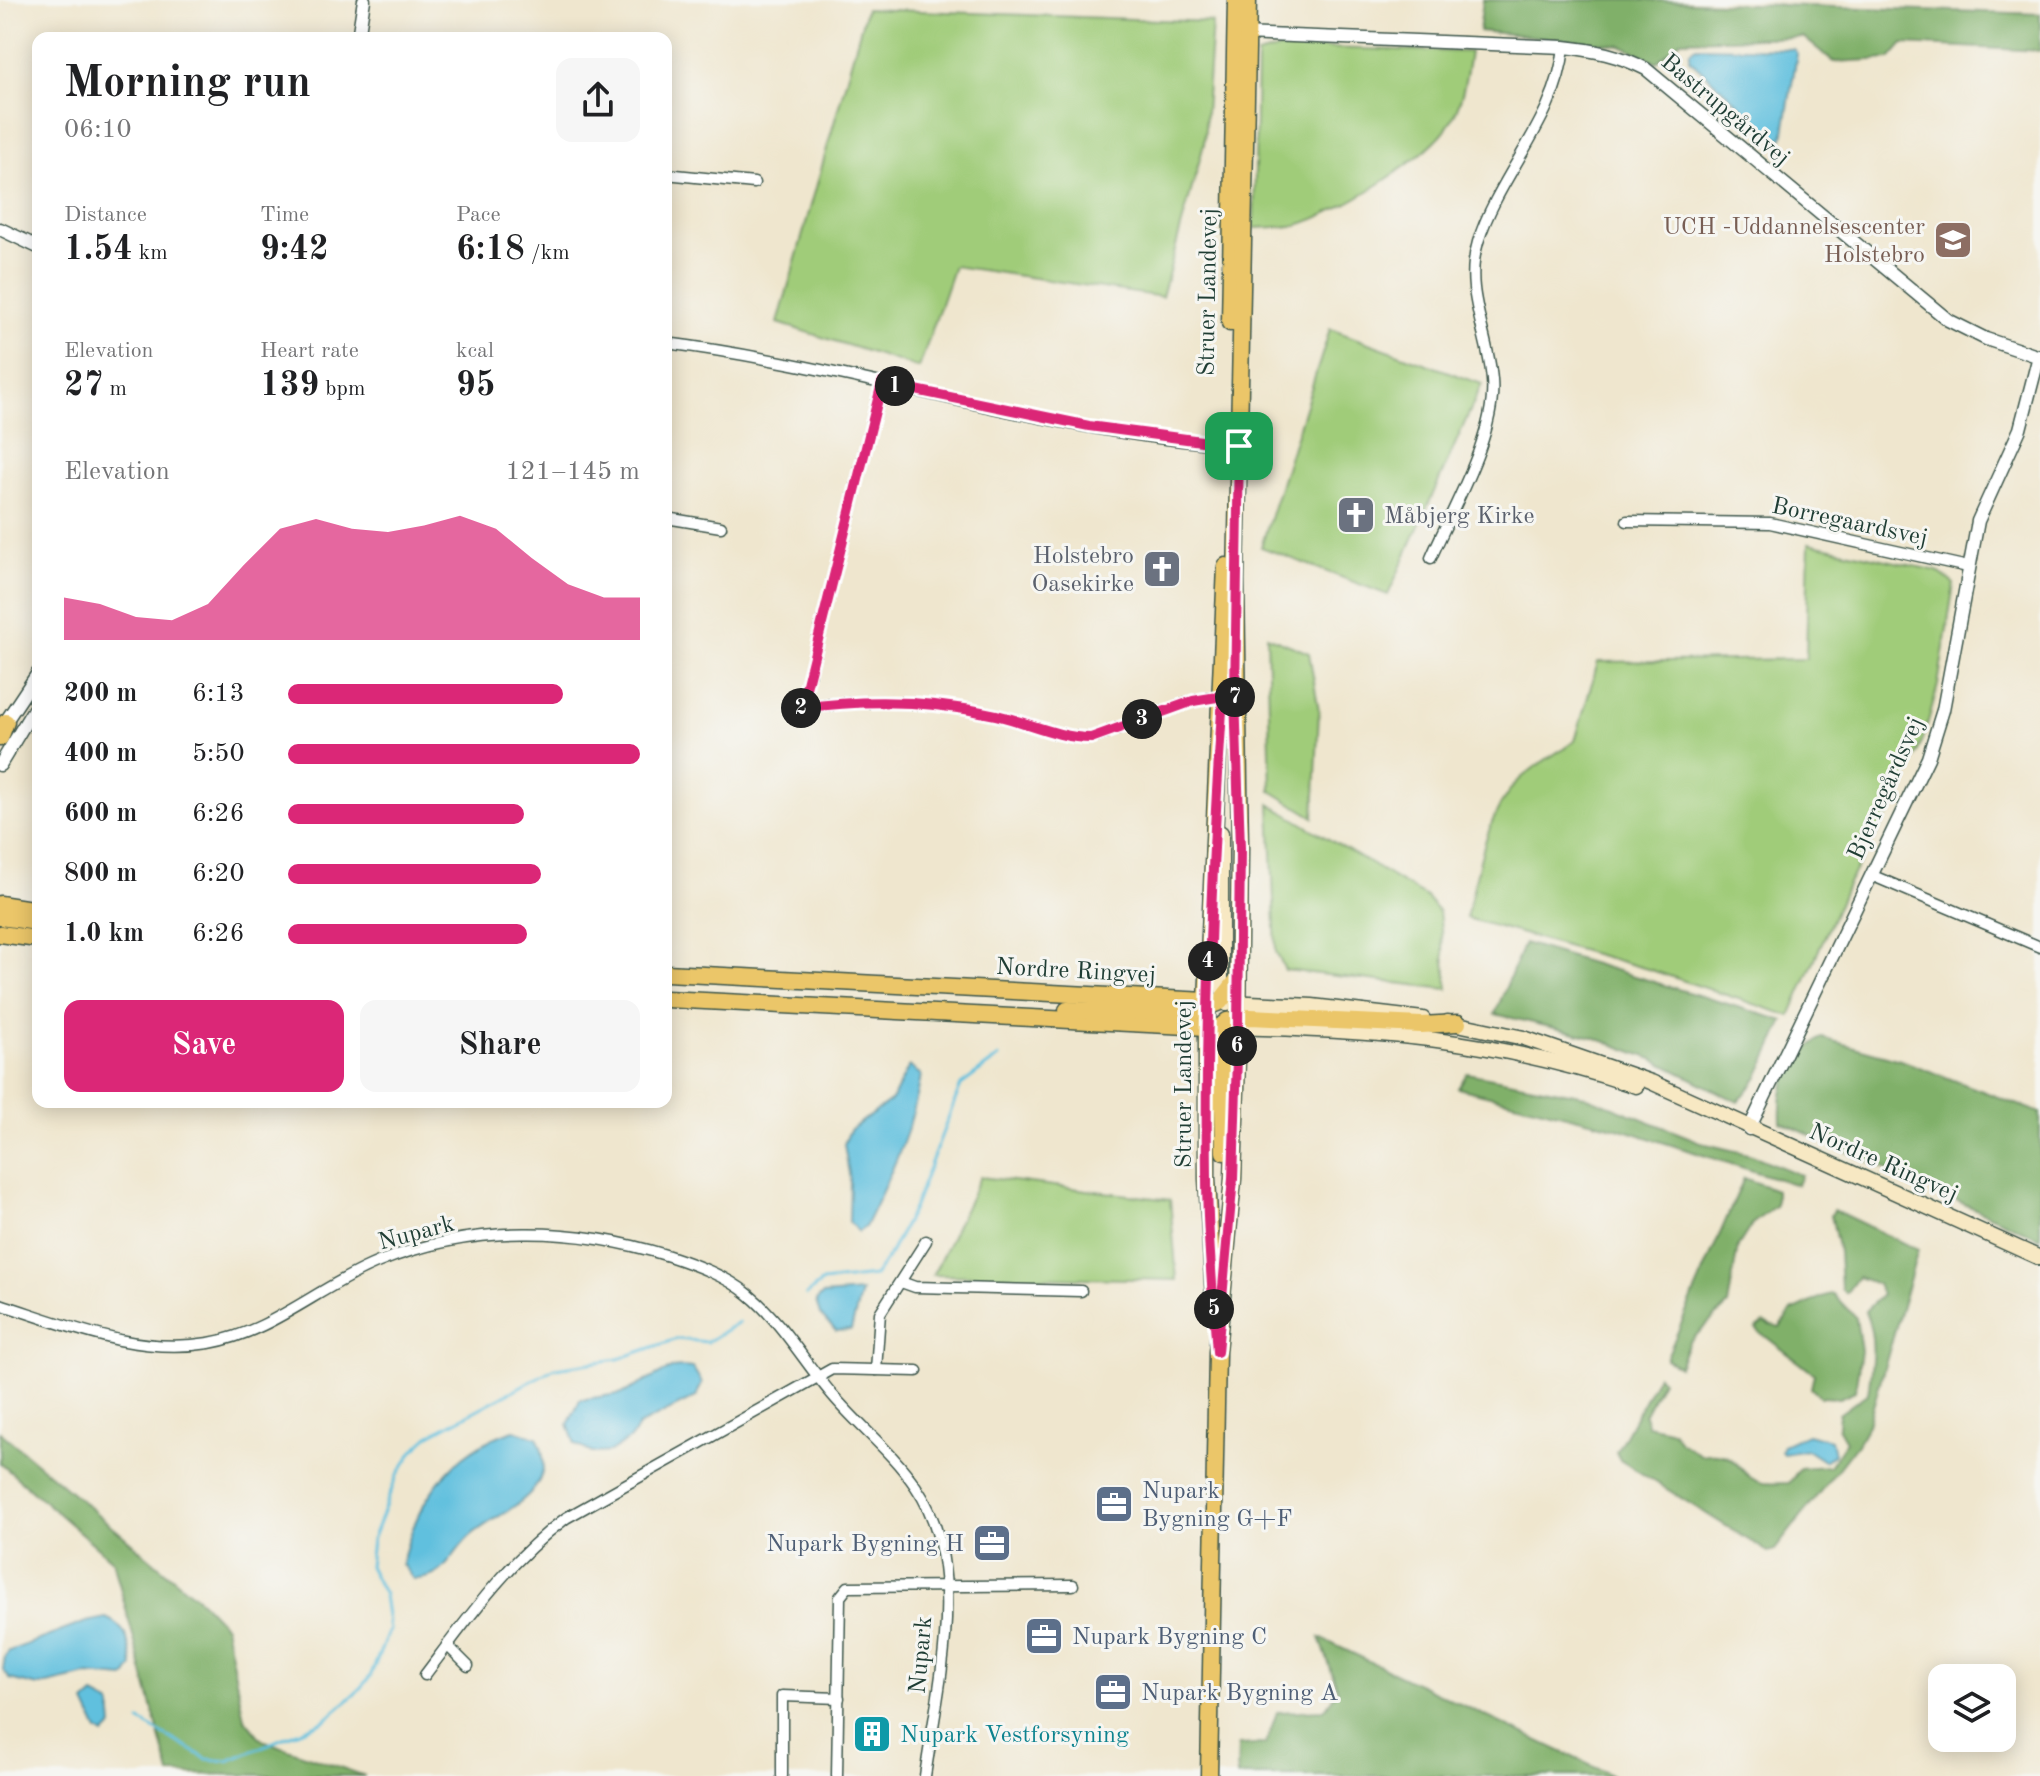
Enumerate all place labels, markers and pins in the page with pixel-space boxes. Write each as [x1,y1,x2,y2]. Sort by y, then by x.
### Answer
place label: UCH -Uddannelsescenter Holstebro [1663,216,1925,268]
school or university icon: UCH -Uddannelsescenter Holstebro [1932,219,1974,261]
pin: 1 [875,366,915,406]
pin [1205,412,1273,480]
church icon: Måbjerg Kirke [1335,494,1377,536]
place label: Måbjerg Kirke [1384,505,1534,529]
place label: Holstebro Oasekirke [1032,545,1134,597]
church icon: Holstebro Oasekirke [1141,548,1183,590]
pin: 7 [1215,677,1255,717]
pin: 2 [781,688,821,728]
pin: 3 [1122,699,1162,739]
pin: 4 [1188,941,1228,981]
pin: 6 [1217,1026,1257,1066]
pin: 5 [1194,1289,1234,1329]
place label: Nupark Bygning G+F [1142,1480,1292,1532]
office icon: Nupark Bygning G+F [1093,1483,1135,1525]
office icon: Nupark Bygning H [971,1522,1013,1564]
place label: Nupark Bygning H [766,1533,964,1557]
office icon: Nupark Bygning C [1023,1615,1065,1657]
place label: Nupark Bygning C [1072,1626,1267,1650]
office icon: Nupark Bygning A [1092,1671,1134,1713]
place label: Nupark Bygning A [1141,1682,1338,1706]
building icon: Nupark Vestforsyning [851,1713,893,1755]
place label: Nupark Vestforsyning [900,1724,1129,1748]

